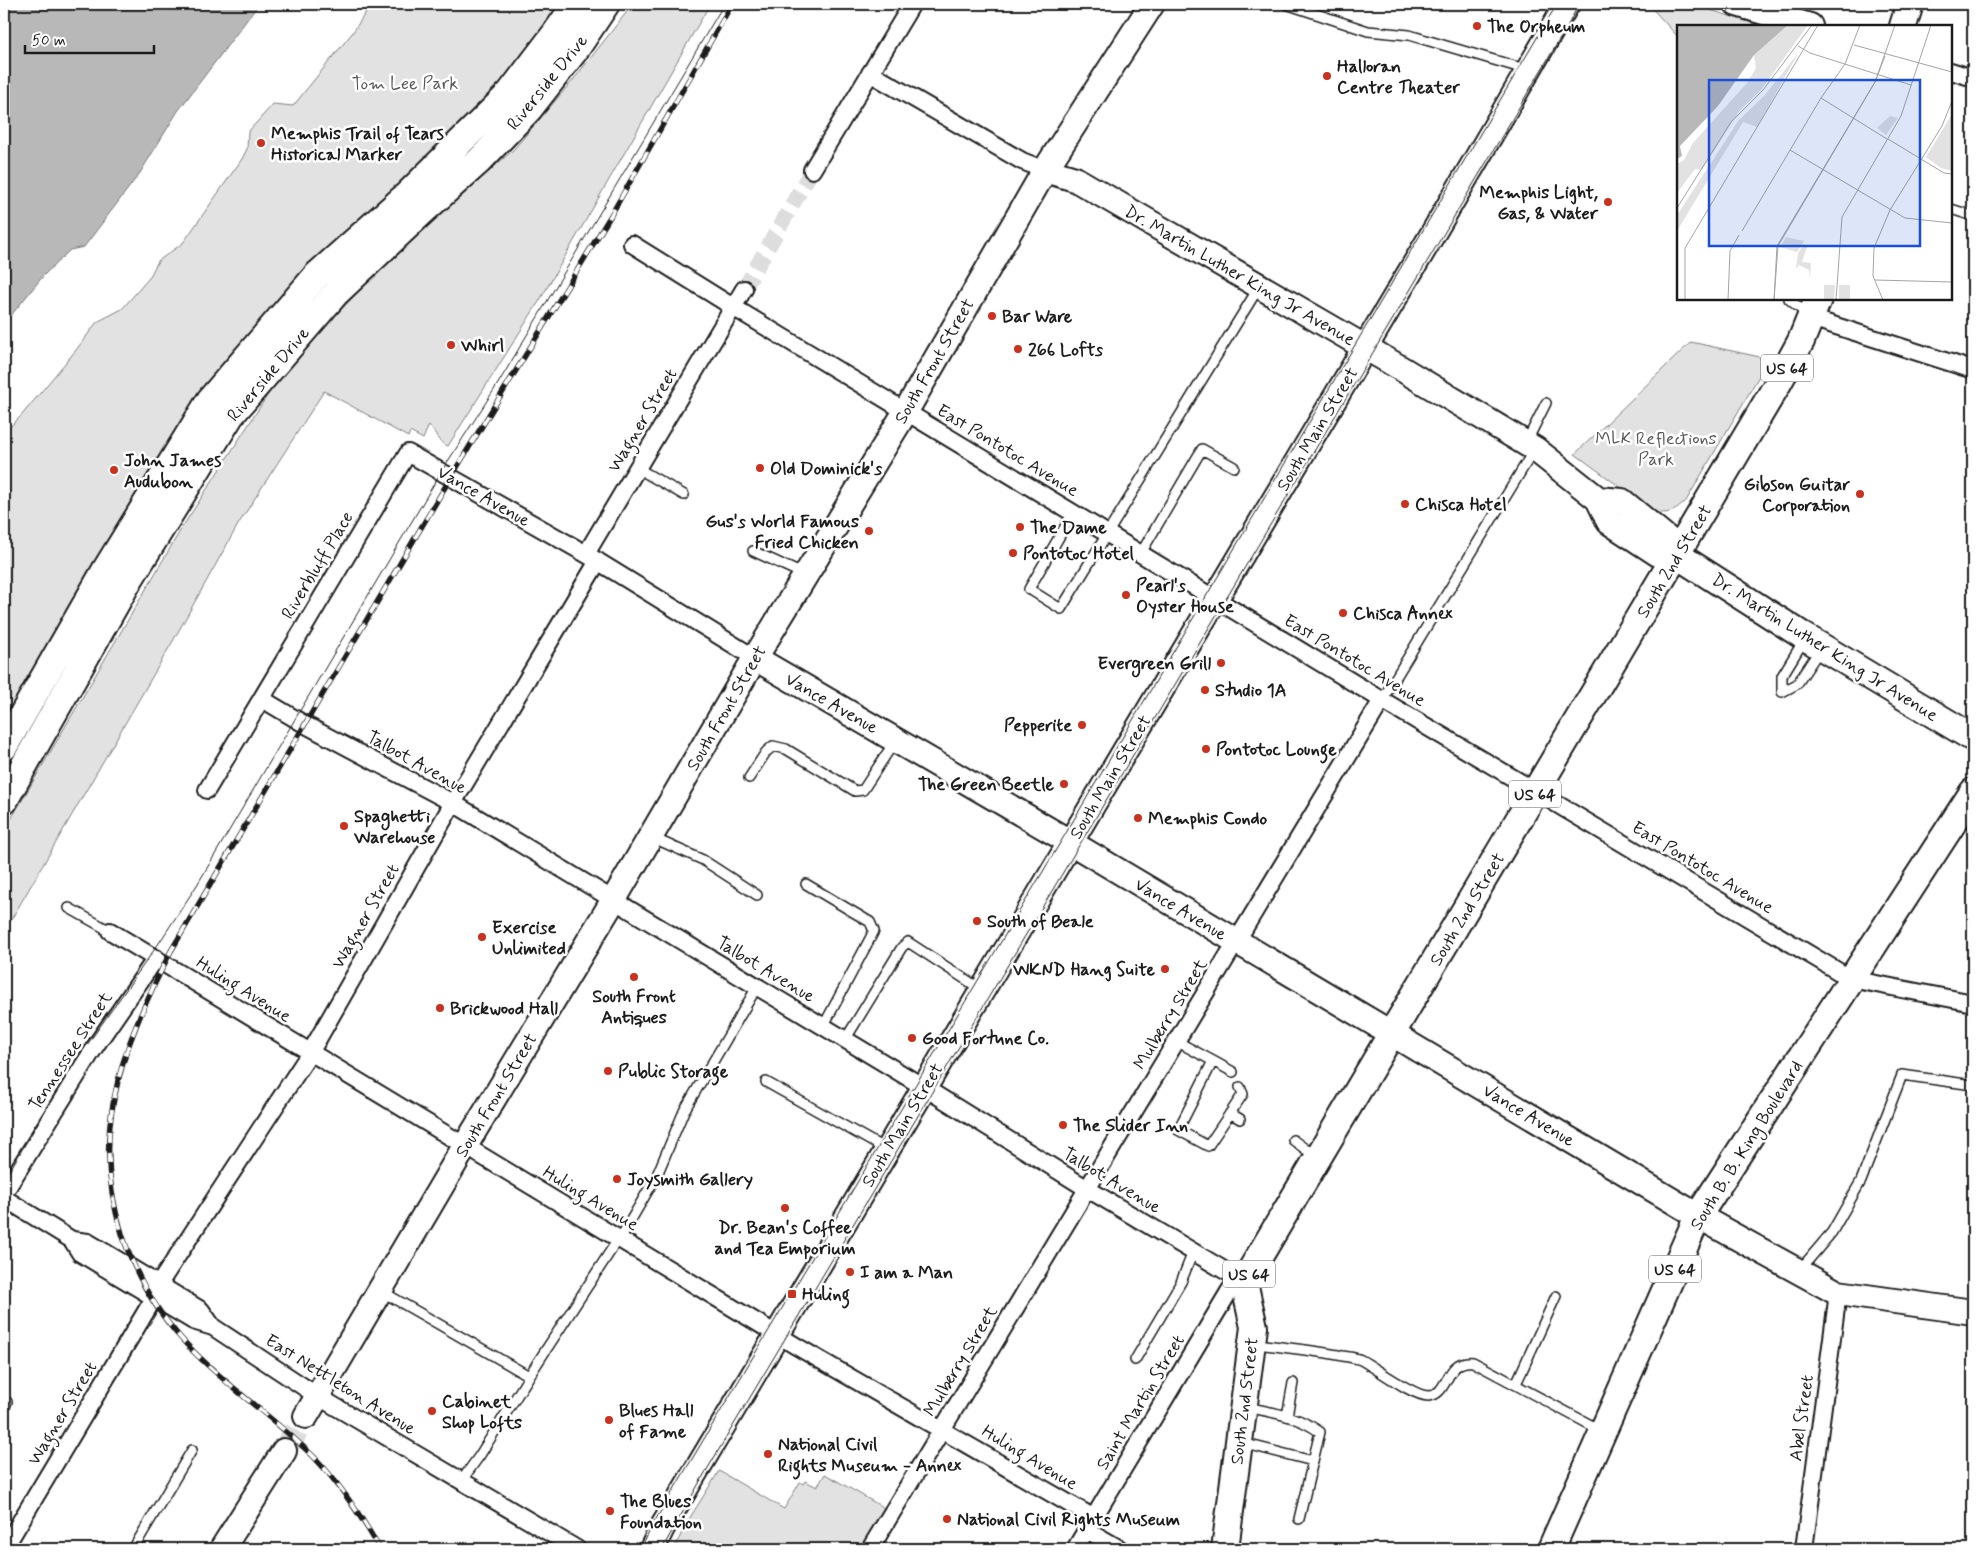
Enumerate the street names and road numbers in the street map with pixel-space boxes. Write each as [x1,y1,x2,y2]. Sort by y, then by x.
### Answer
street label: Riverside Drive [502,30,594,136]
street label: Dr. Martin Luther King Jr Avenue [1120,200,1359,352]
street label: South Front Street [889,294,981,429]
street label: Riverside Drive [222,322,316,427]
road number: US 64 [1761,354,1813,382]
street label: South Main Street [1271,363,1364,496]
street label: Wagner Street [602,364,685,478]
street label: East Pontotoc Avenue [932,399,1083,503]
street label: Vance Avenue [433,461,534,533]
street label: South 2nd Street [1632,500,1718,623]
street label: Riverbluff Place [276,507,359,624]
street label: Dr. Martin Luther King Jr Avenue [1707,568,1942,728]
street label: East Pontotoc Avenue [1279,609,1430,713]
street label: South Front Street [681,641,773,776]
street label: Vance Avenue [781,668,882,740]
street label: South Main Street [1064,711,1157,844]
street label: Talbot Avenue [362,725,471,800]
road number: US 64 [1509,781,1561,808]
street label: East Pontotoc Avenue [1627,816,1778,920]
street label: South 2nd Street [1425,848,1511,971]
street label: Wagner Street [326,860,407,974]
street label: Vance Avenue [1130,873,1231,947]
street label: Talbot Avenue [712,931,819,1009]
street label: Huling Avenue [190,951,296,1030]
street label: Mulberry Street [1128,954,1214,1074]
street label: Tennessee Street [23,987,119,1116]
street label: South Front Street [450,1029,543,1162]
street label: South B. B. King Boulevard [1685,1056,1810,1235]
street label: South Main Street [856,1059,949,1192]
street label: Vance Avenue [1478,1079,1579,1153]
street label: Talbot Avenue [1058,1142,1165,1220]
street label: Huling Avenue [537,1161,643,1239]
road number: US 64 [1649,1256,1701,1282]
road number: US 64 [1223,1260,1275,1288]
street label: Mulberry Street [918,1301,1004,1421]
street label: East Nettleton Avenue [261,1329,420,1441]
street label: Saint Martin Street [1091,1330,1191,1475]
street label: South 2nd Street [1225,1336,1265,1466]
street label: Wagner Street [22,1357,105,1471]
street label: Abel Street [1784,1373,1820,1463]
street label: Huling Avenue [976,1420,1082,1498]

